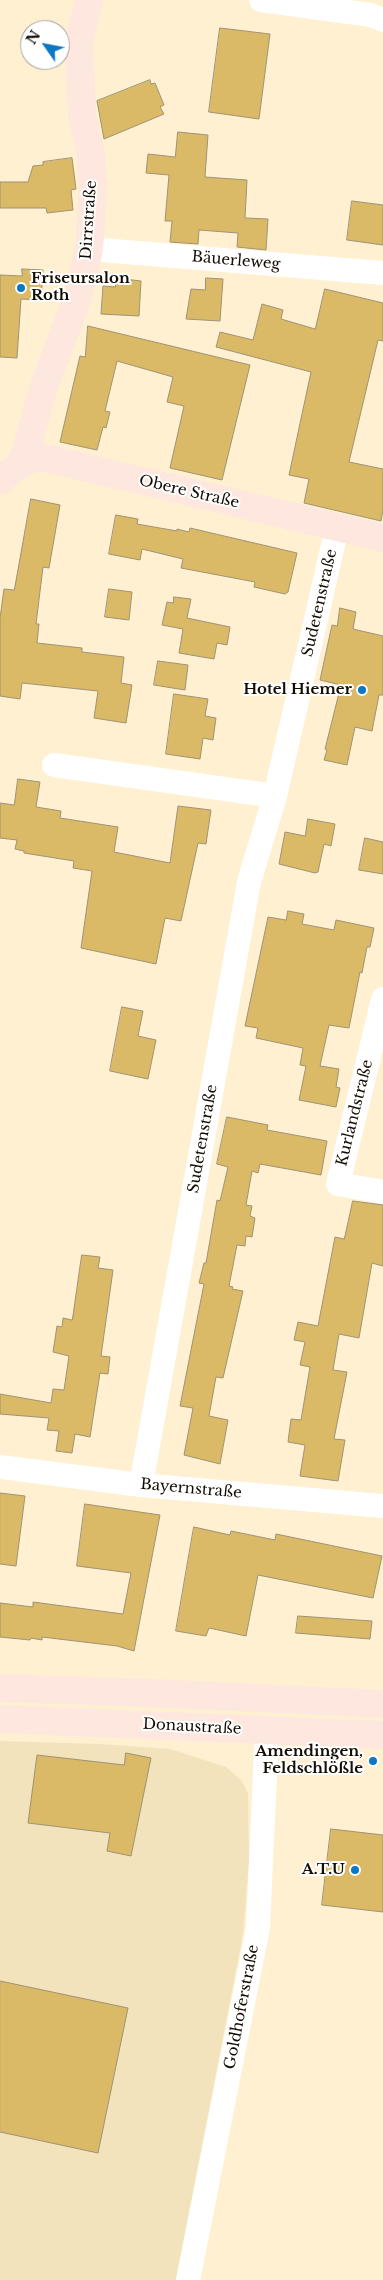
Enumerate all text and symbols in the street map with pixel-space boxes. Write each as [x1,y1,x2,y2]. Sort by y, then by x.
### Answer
north arrow [20,20,70,70]
text: N [22,27,44,48]
street label: Dirrstraße [77,180,101,260]
street label: Bäuerleweg [191,248,281,274]
place label: Friseursalon Roth [31,270,130,305]
marker: Friseursalon Roth [15,282,27,294]
street label: Obere Straße [137,472,241,512]
street label: Sudetenstraße [299,547,341,659]
place label: Hotel Hiemer [243,681,352,699]
marker: Hotel Hiemer [356,684,368,696]
street label: Kurlandstraße [333,1058,377,1168]
street label: Sudetenstraße [185,1083,221,1195]
street label: Bayernstraße [140,1476,242,1502]
street label: Donaustraße [142,1715,242,1739]
place label: Amendingen, Feldschlößle [255,1743,363,1778]
marker: Amendingen, Feldschlößle [367,1755,379,1767]
place label: A.T.U [302,1861,345,1879]
marker: A.T.U [349,1864,361,1876]
street label: Goldhoferstraße [221,1943,263,2071]

